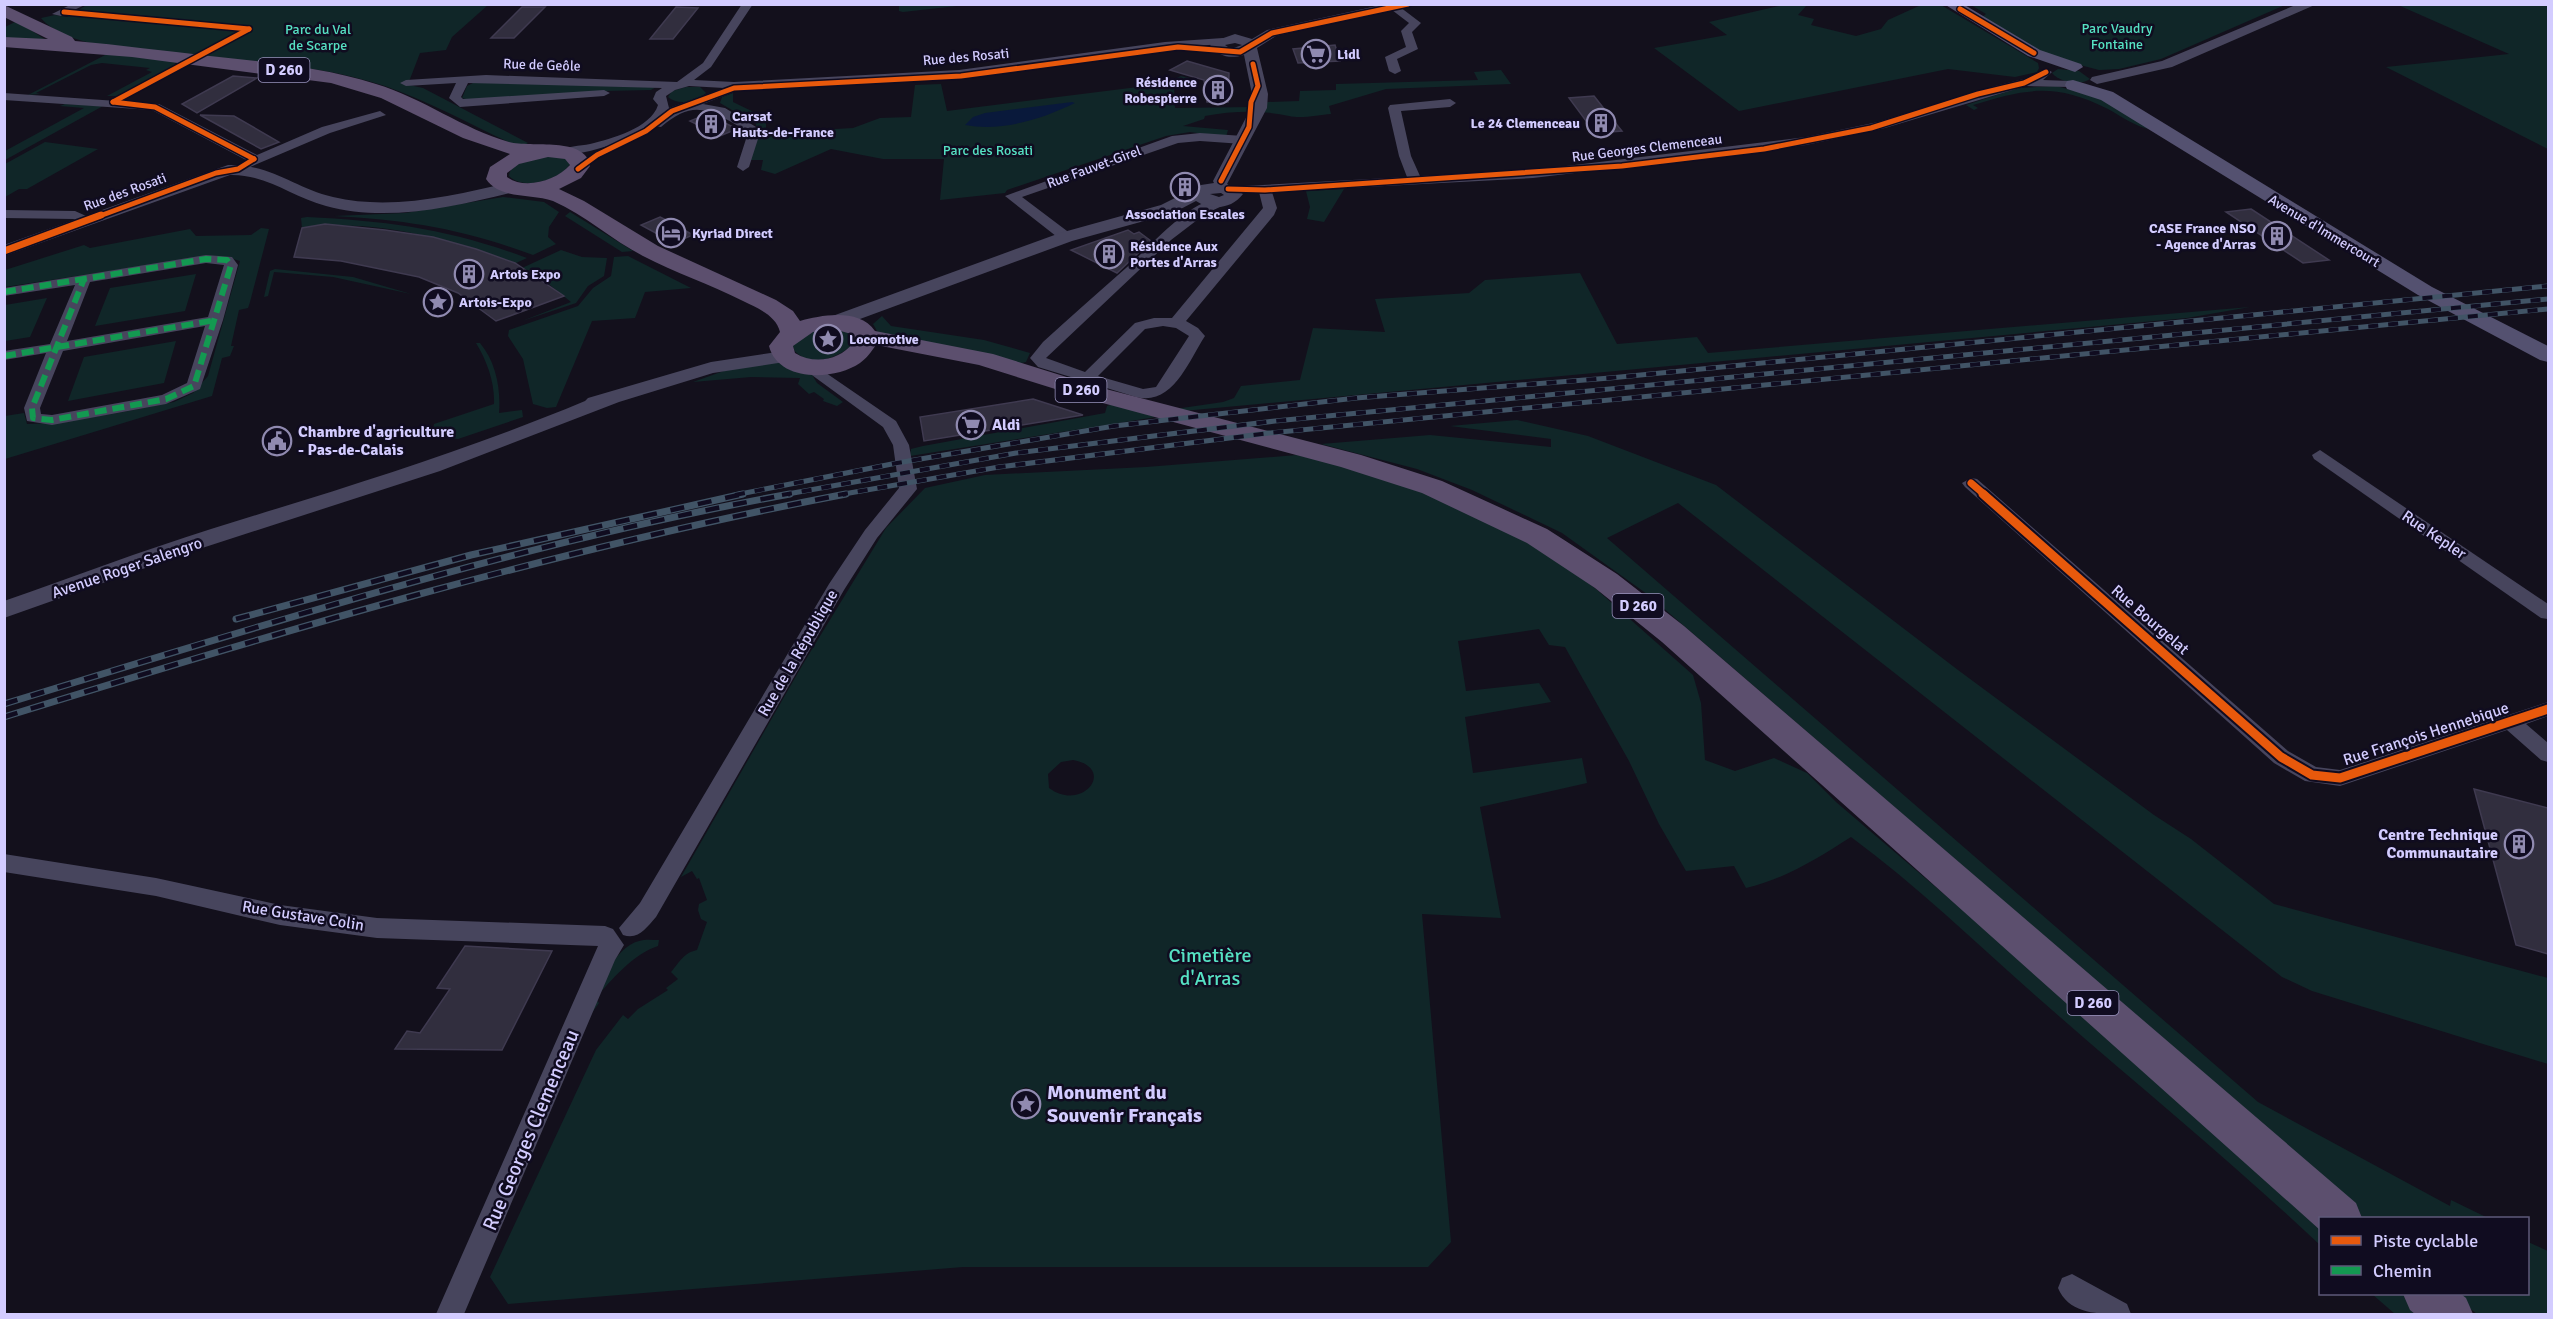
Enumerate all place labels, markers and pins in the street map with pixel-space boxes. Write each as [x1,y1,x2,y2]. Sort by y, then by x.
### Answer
supermarket icon: Lidl [1300,38,1332,70]
place label: Lidl [1337,46,1361,63]
place label: Résidence Robespierre [1124,74,1197,107]
building icon: Résidence Robespierre [1202,74,1234,106]
building icon: Le 24 Clemenceau [1585,107,1617,139]
building icon: Carsat Hauts-de-France [695,108,727,140]
place label: Carsat Hauts-de-France [732,108,834,141]
place label: Le 24 Clemenceau [1471,115,1580,132]
building icon: Association Escales [1169,171,1201,203]
place label: Association Escales [1125,206,1245,223]
hotel icon: Kyriad Direct [655,217,687,249]
place label: CASE France NSO - Agence d'Arras [2149,220,2256,253]
building icon: CASE France NSO - Agence d'Arras [2261,220,2293,252]
place label: Kyriad Direct [692,225,774,242]
building icon: Résidence Aux Portes d'Arras [1093,238,1125,270]
place label: Résidence Aux Portes d'Arras [1130,238,1218,271]
building icon: Artois Expo [453,258,485,290]
place label: Artois Expo [490,266,561,283]
place icon: Artois-Expo [422,286,454,318]
place label: Artois-Expo [459,294,532,311]
place icon: Locomotive [812,323,844,355]
place label: Locomotive [849,331,919,348]
supermarket icon: Aldi [955,409,987,441]
place label: Aldi [992,415,1020,435]
place label: Chambre d'agriculture - Pas-de-Calais [298,422,454,460]
public building icon: Chambre d'agriculture - Pas-de-Calais [261,425,293,457]
place label: Centre Technique Communautaire [2378,825,2498,863]
building icon: Centre Technique Communautaire [2503,828,2535,860]
place label: Monument du Souvenir Français [1047,1080,1202,1128]
place icon: Monument du Souvenir Français [1010,1088,1042,1120]

